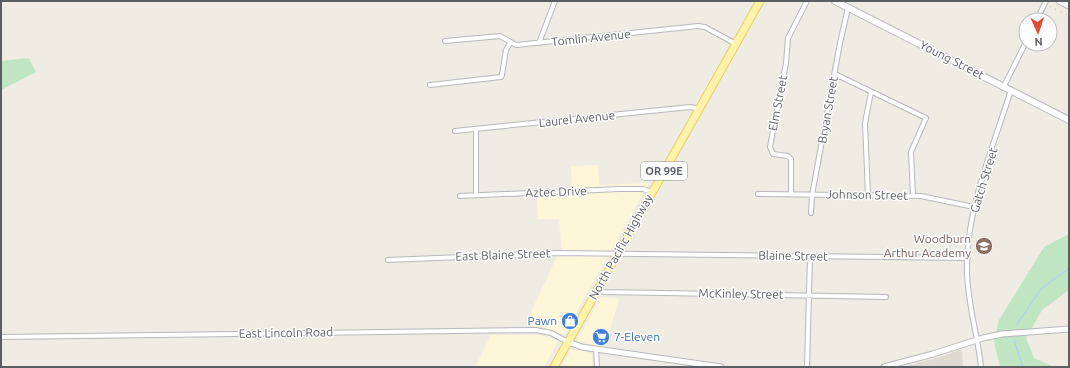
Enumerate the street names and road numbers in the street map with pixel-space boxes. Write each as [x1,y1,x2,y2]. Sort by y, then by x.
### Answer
street label: Tomlin Avenue [551,27,631,48]
street label: Young Street [918,38,987,81]
street label: Elm Street [766,74,789,132]
street label: Bryan Street [815,75,840,144]
street label: Laurel Avenue [538,108,616,129]
street label: Gatch Street [967,145,1000,214]
road number: OR 99E [641,162,687,180]
street label: Aztec Drive [525,184,587,199]
street label: Johnson Street [826,187,908,202]
street label: North Pacific Highway [586,192,655,302]
street label: East Blaine Street [455,246,551,263]
street label: Blaine Street [758,248,828,263]
street label: McKinley Street [698,286,784,301]
street label: East Lincoln Road [239,325,333,340]

